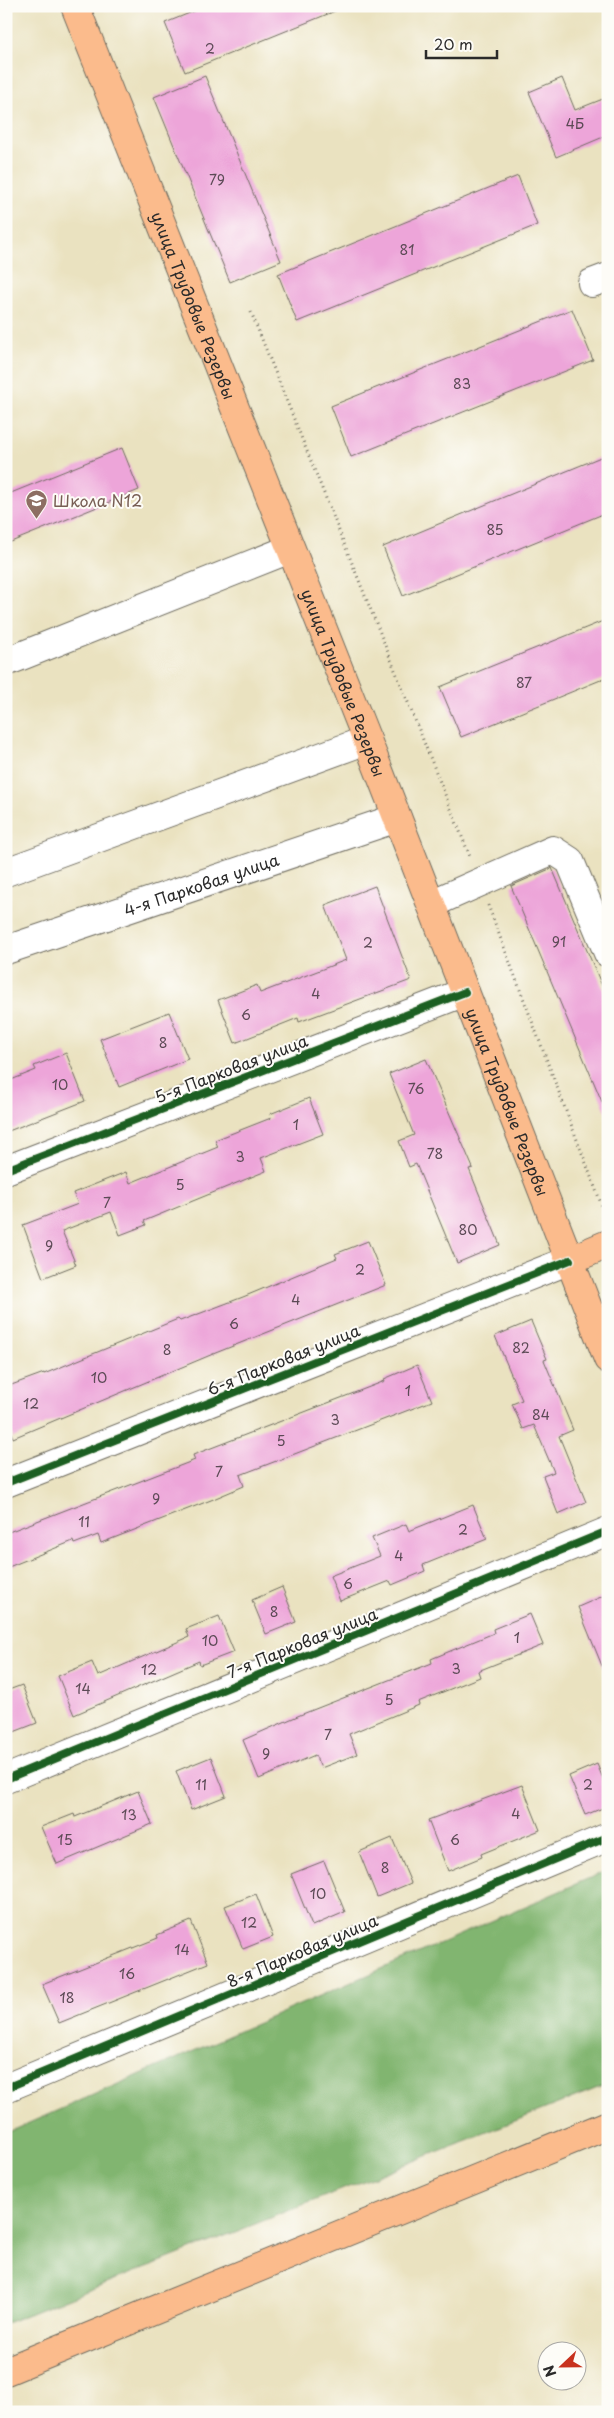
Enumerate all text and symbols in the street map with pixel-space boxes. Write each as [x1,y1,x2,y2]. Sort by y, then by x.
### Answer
scale bar [426,28,498,60]
text: 20 m [434,32,473,55]
house number: 2 [205,38,215,59]
house number: 4Б [566,113,584,134]
house number: 79 [209,169,225,190]
street label: улица Трудовые Резервы [146,208,242,403]
house number: 81 [400,239,414,260]
house number: 83 [453,373,471,394]
school or university icon: Школа N12 [25,488,49,519]
place label: Школа N12 [53,488,142,512]
house number: 85 [486,519,504,540]
street label: улица Трудовые Резервы [296,585,392,780]
house number: 87 [516,672,532,693]
street label: 4-я Парковая улица [120,847,282,921]
house number: 91 [552,931,566,952]
house number: 2 [363,932,373,953]
house number: 4 [311,983,321,1004]
house number: 6 [241,1004,251,1025]
street label: улица Трудовые Резервы [460,1004,555,1199]
street label: 5-я Парковая улица [151,1028,311,1108]
house number: 8 [159,1032,167,1053]
house number: 10 [52,1074,68,1095]
house number: 76 [408,1078,425,1099]
house number: 1 [293,1114,299,1135]
house number: 78 [427,1143,443,1164]
house number: 3 [235,1146,245,1167]
house number: 5 [175,1174,185,1195]
house number: 7 [103,1192,111,1213]
house number: 80 [459,1219,477,1240]
house number: 9 [45,1235,53,1256]
house number: 2 [355,1259,365,1280]
house number: 4 [291,1289,301,1310]
house number: 6 [229,1313,239,1334]
street label: 6-я Парковая улица [203,1317,363,1401]
house number: 82 [512,1337,530,1358]
house number: 8 [163,1339,171,1360]
house number: 10 [91,1367,107,1388]
house number: 1 [405,1380,411,1401]
house number: 12 [23,1393,39,1414]
house number: 84 [532,1404,550,1425]
house number: 3 [330,1409,340,1430]
house number: 5 [276,1430,286,1451]
house number: 7 [215,1461,223,1482]
house number: 9 [152,1488,160,1509]
house number: 11 [78,1511,90,1532]
house number: 2 [458,1519,468,1540]
house number: 4 [394,1545,404,1566]
house number: 6 [343,1573,353,1594]
street label: 7-я Парковая улица [223,1601,381,1683]
house number: 8 [270,1601,278,1622]
house number: 1 [514,1627,520,1648]
house number: 10 [202,1630,218,1651]
house number: 3 [451,1658,461,1679]
house number: 12 [141,1659,157,1680]
house number: 14 [75,1678,91,1699]
house number: 5 [384,1689,394,1710]
house number: 7 [324,1724,332,1745]
house number: 9 [262,1743,270,1764]
house number: 11 [195,1774,207,1795]
house number: 2 [583,1774,593,1795]
house number: 4 [511,1803,521,1824]
house number: 13 [121,1804,137,1825]
house number: 15 [57,1829,73,1850]
house number: 6 [450,1829,460,1850]
house number: 8 [381,1857,389,1878]
house number: 10 [310,1883,326,1904]
street label: 8-я Парковая улица [223,1907,381,1993]
house number: 12 [241,1912,257,1933]
house number: 14 [174,1939,190,1960]
house number: 16 [119,1963,135,1984]
house number: 18 [59,1987,75,2008]
north arrow [536,2340,586,2390]
text: N [538,2362,561,2380]

